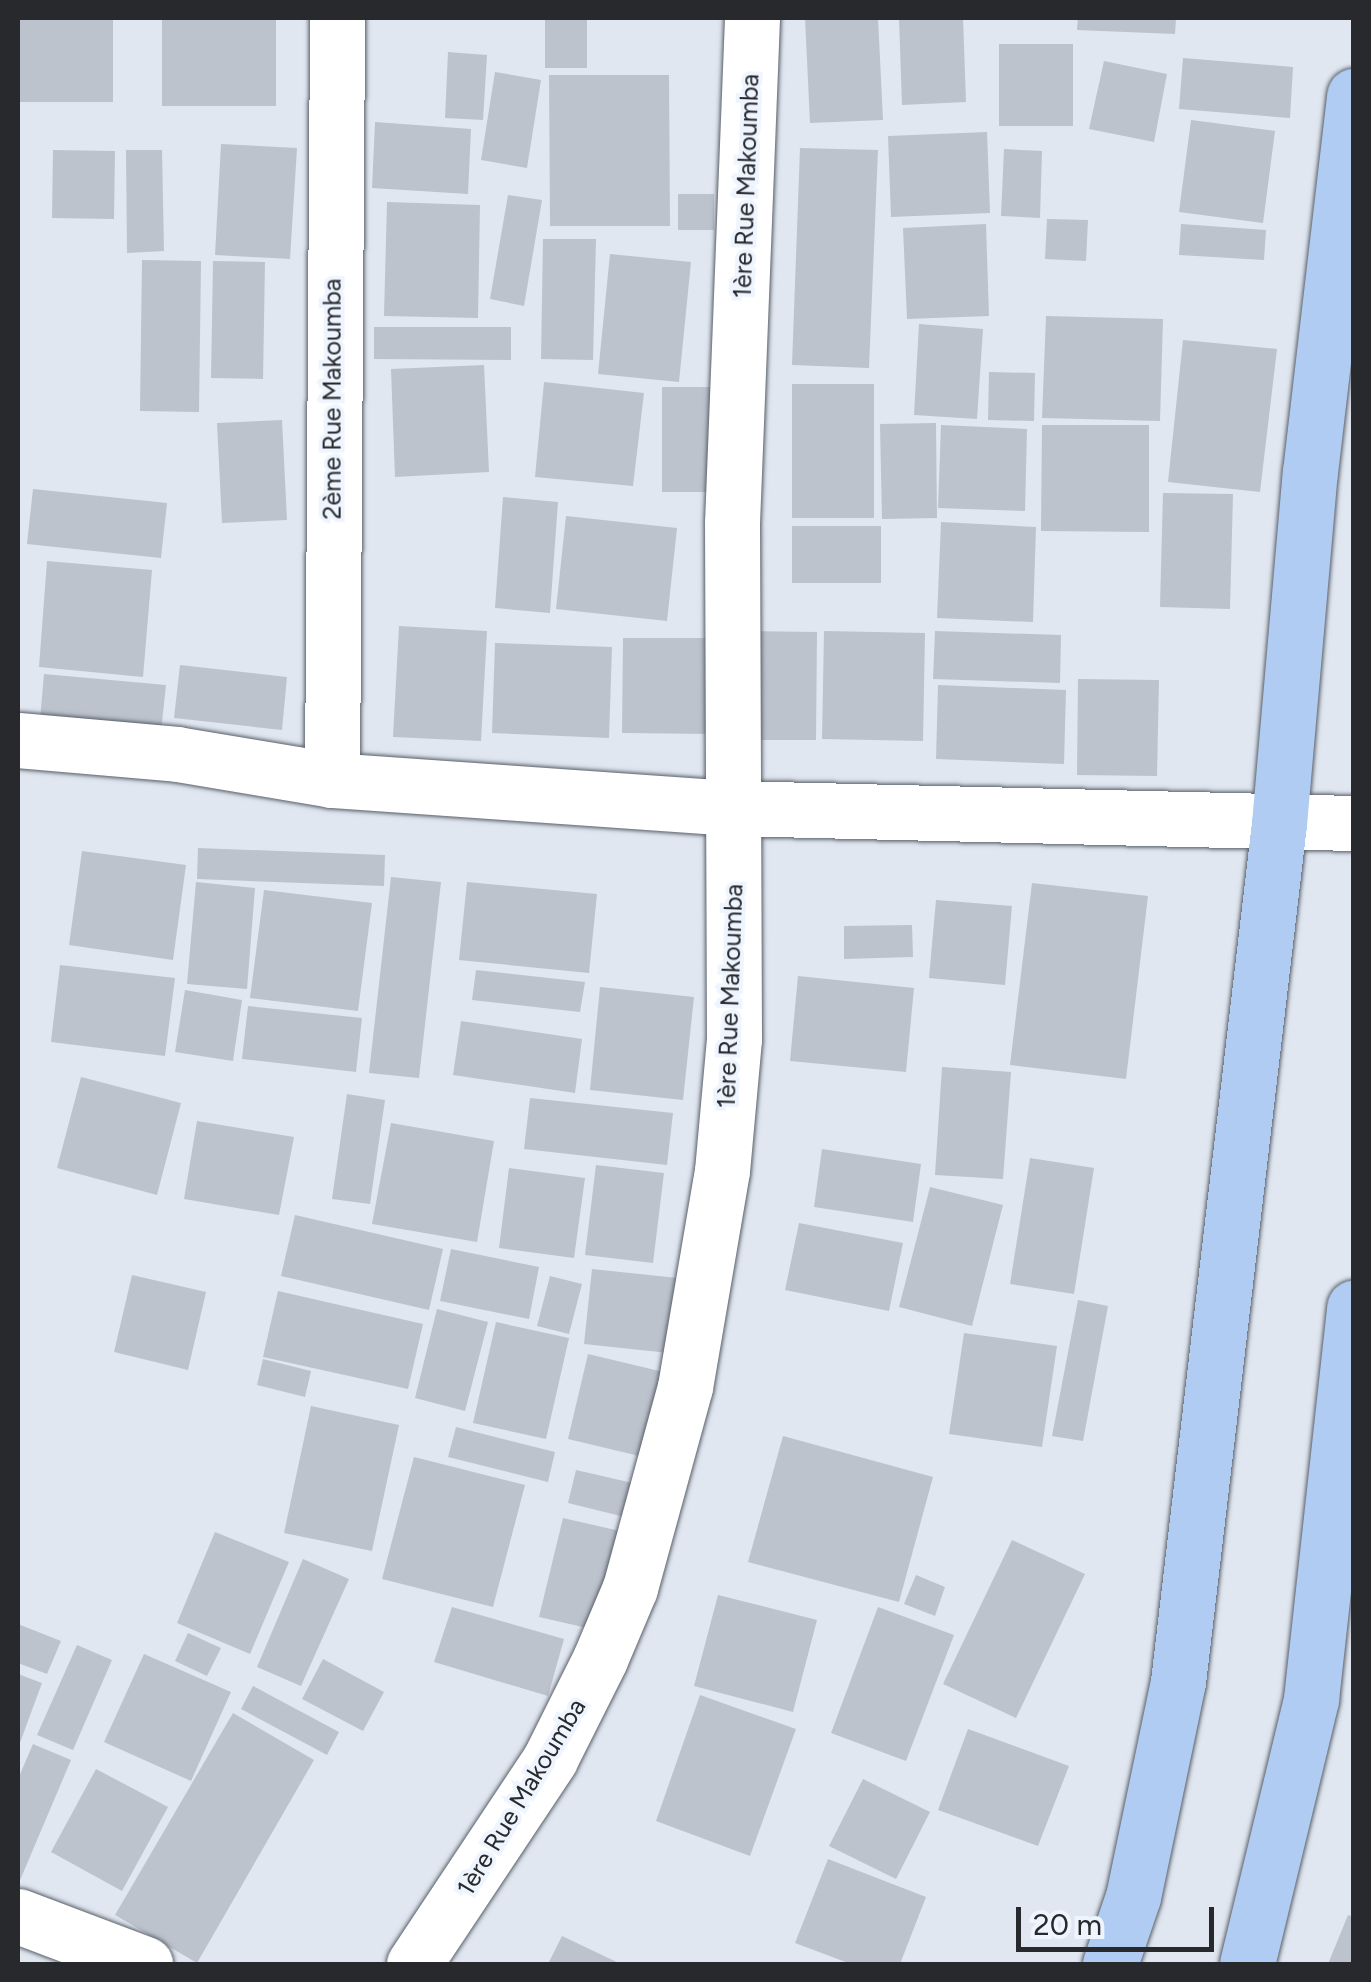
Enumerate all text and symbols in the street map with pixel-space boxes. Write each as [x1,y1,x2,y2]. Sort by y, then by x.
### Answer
street label: 1ère Rue Makoumba [727,73,765,299]
street label: 2ème Rue Makoumba [317,278,347,520]
street label: 1ère Rue Makoumba [711,883,749,1109]
street label: 1ère Rue Makoumba [450,1693,592,1901]
scale bar [1021,1887,1218,1949]
text: 20 m [1033,1906,1102,1943]

